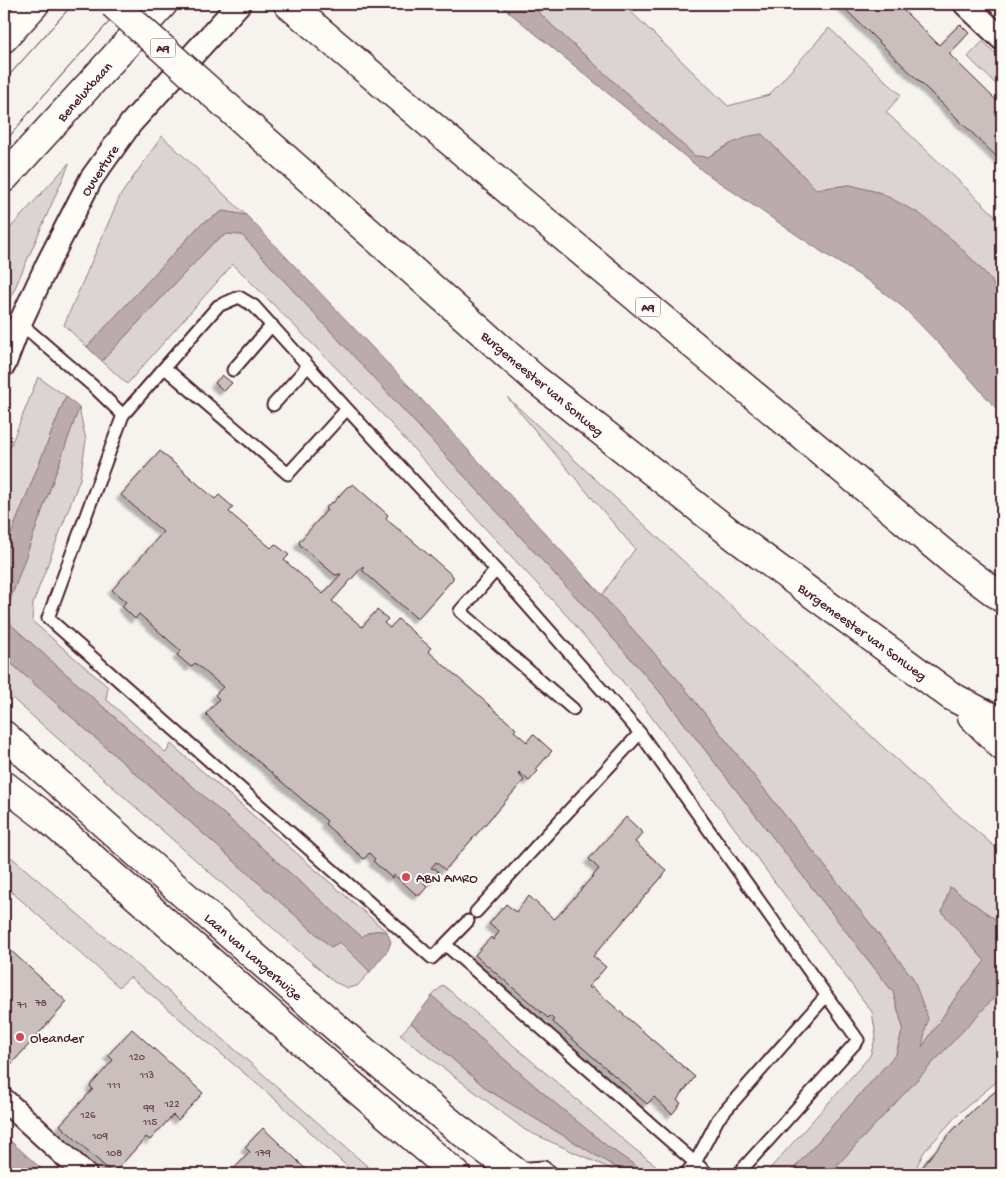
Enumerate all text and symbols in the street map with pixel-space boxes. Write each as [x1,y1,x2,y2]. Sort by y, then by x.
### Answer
road number: A9 [150,38,176,58]
street label: Beneluxbaan [54,59,117,127]
street label: Ouverture [78,142,124,200]
road number: A9 [636,298,660,316]
street label: Burgemeester van Sonweg [476,328,606,441]
street label: Burgemeester van Sonweg [793,580,929,685]
marker: ABN AMRO [400,871,412,883]
place label: ABN AMRO [416,871,478,888]
street label: Laan van Langerhuize [200,911,306,1006]
house number: 78 [34,998,47,1010]
house number: 71 [16,1000,27,1012]
marker: Oleander [14,1031,26,1043]
place label: Oleander [30,1031,85,1048]
house number: 120 [128,1052,145,1064]
house number: 113 [139,1070,155,1082]
house number: 111 [106,1080,121,1092]
house number: 122 [163,1099,180,1111]
house number: 99 [142,1103,155,1115]
house number: 126 [79,1110,96,1122]
house number: 115 [142,1117,158,1129]
house number: 109 [91,1131,109,1143]
house number: 108 [105,1148,122,1160]
house number: 179 [254,1148,271,1160]

